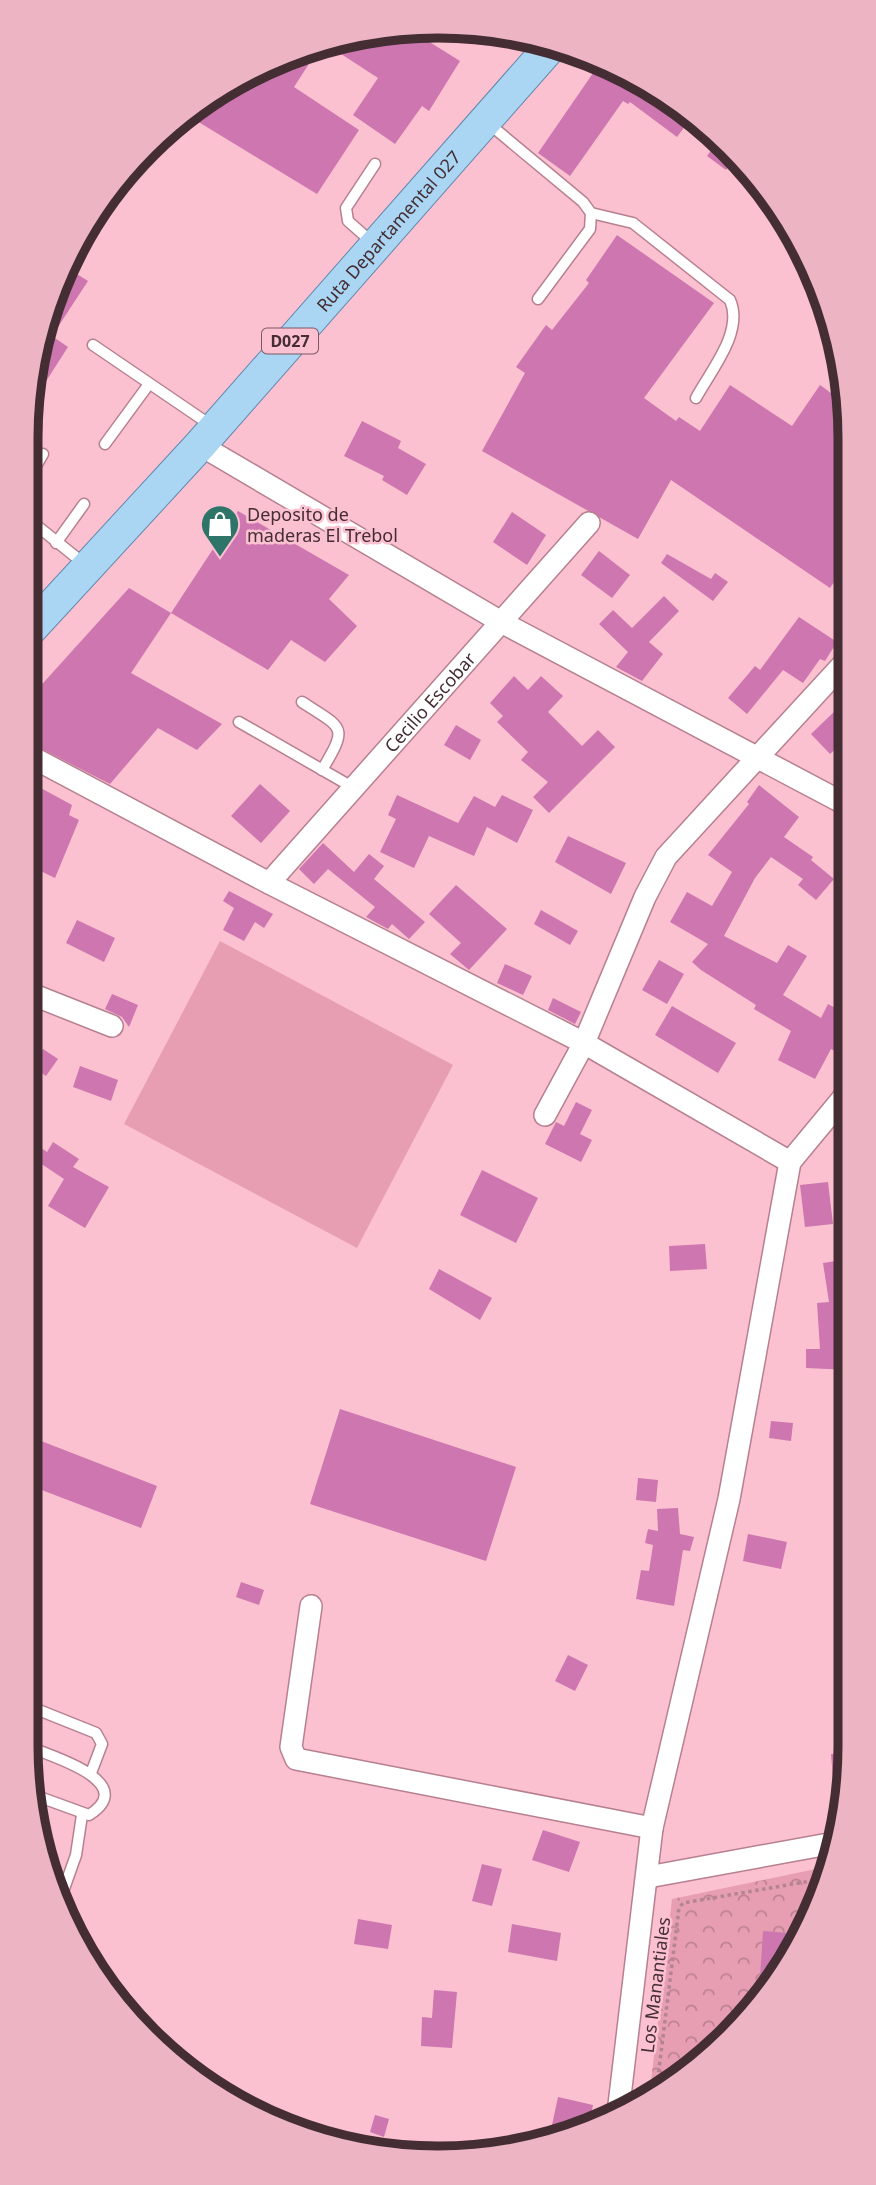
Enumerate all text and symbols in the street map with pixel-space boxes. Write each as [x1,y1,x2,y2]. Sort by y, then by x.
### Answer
street label: Ruta Departamental 027 [311,145,466,317]
road number: D027 [262,328,318,354]
place label: Deposito de maderas El Trebol [247,502,398,547]
shop icon: Deposito de maderas El Trebol [199,503,241,558]
street label: Cecilio Escobar [379,646,481,757]
street label: Los Manantiales [635,1916,675,2054]

